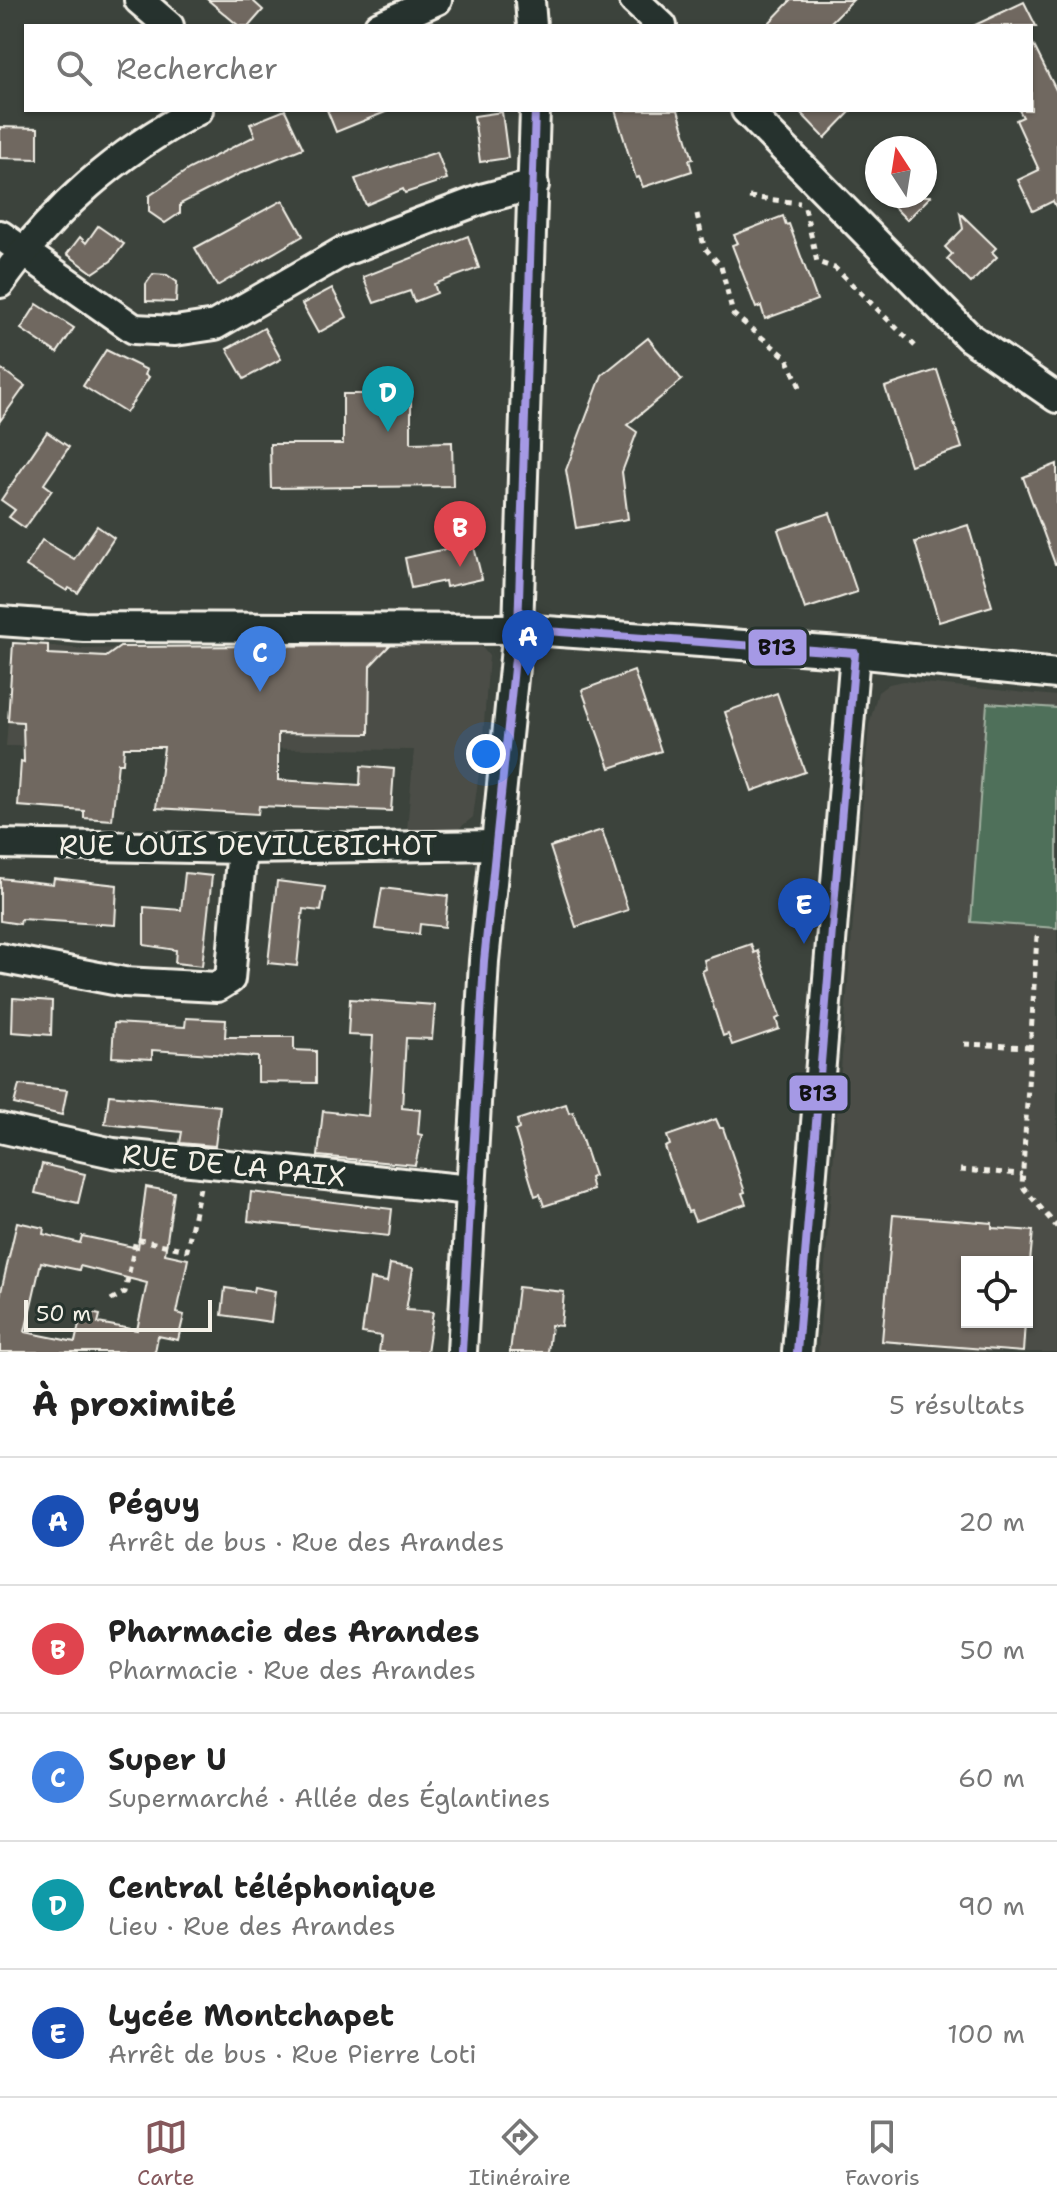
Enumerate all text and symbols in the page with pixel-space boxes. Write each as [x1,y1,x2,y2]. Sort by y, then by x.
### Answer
search box [24,24,1033,112]
icon: search [52,46,96,90]
text: Rechercher [116,48,278,89]
north arrow [865,136,937,208]
pin: D [362,366,414,432]
pin: B [434,501,486,567]
pin: A [502,610,554,676]
pin: C [234,626,286,692]
line badge: B13 [747,628,808,667]
text: B13 [758,633,796,662]
your location [466,734,506,774]
street label: RUE LOUIS DEVILLEBICHOT [59,826,437,864]
pin: E [778,878,830,944]
line badge: B13 [788,1074,849,1112]
text: B13 [799,1079,837,1108]
street label: RUE DE LA PAIX [120,1134,348,1196]
map controls [961,1256,1033,1328]
button: locate [961,1256,1033,1328]
scale bar [24,1296,212,1332]
text: 50 m [36,1299,91,1328]
text: À proximité [32,1381,236,1427]
text: 5 résultats [889,1387,1025,1422]
text: Péguy [108,1483,200,1524]
text: A [48,1504,68,1539]
text: 20 m [958,1504,1025,1539]
text: Arrêt de bus · Rue des Arandes [108,1524,504,1559]
text: Pharmacie des Arandes [108,1611,480,1652]
text: B [50,1632,66,1667]
text: 50 m [960,1632,1025,1667]
text: Pharmacie · Rue des Arandes [108,1652,476,1687]
text: Super U [108,1739,227,1780]
text: C [50,1760,66,1795]
text: 60 m [958,1760,1025,1795]
text: Supermarché · Allée des Églantines [108,1780,551,1815]
text: Central téléphonique [108,1867,436,1908]
text: D [49,1888,67,1923]
text: 90 m [958,1888,1025,1923]
text: Lieu · Rue des Arandes [108,1908,396,1943]
text: Lycée Montchapet [108,1995,394,2036]
text: E [49,2016,67,2051]
text: 100 m [947,2016,1025,2051]
text: Arrêt de bus · Rue Pierre Loti [108,2036,477,2071]
tab: Carte [137,2115,195,2192]
tab: Itinéraire [469,2115,571,2192]
tab: Favoris [845,2115,920,2192]

